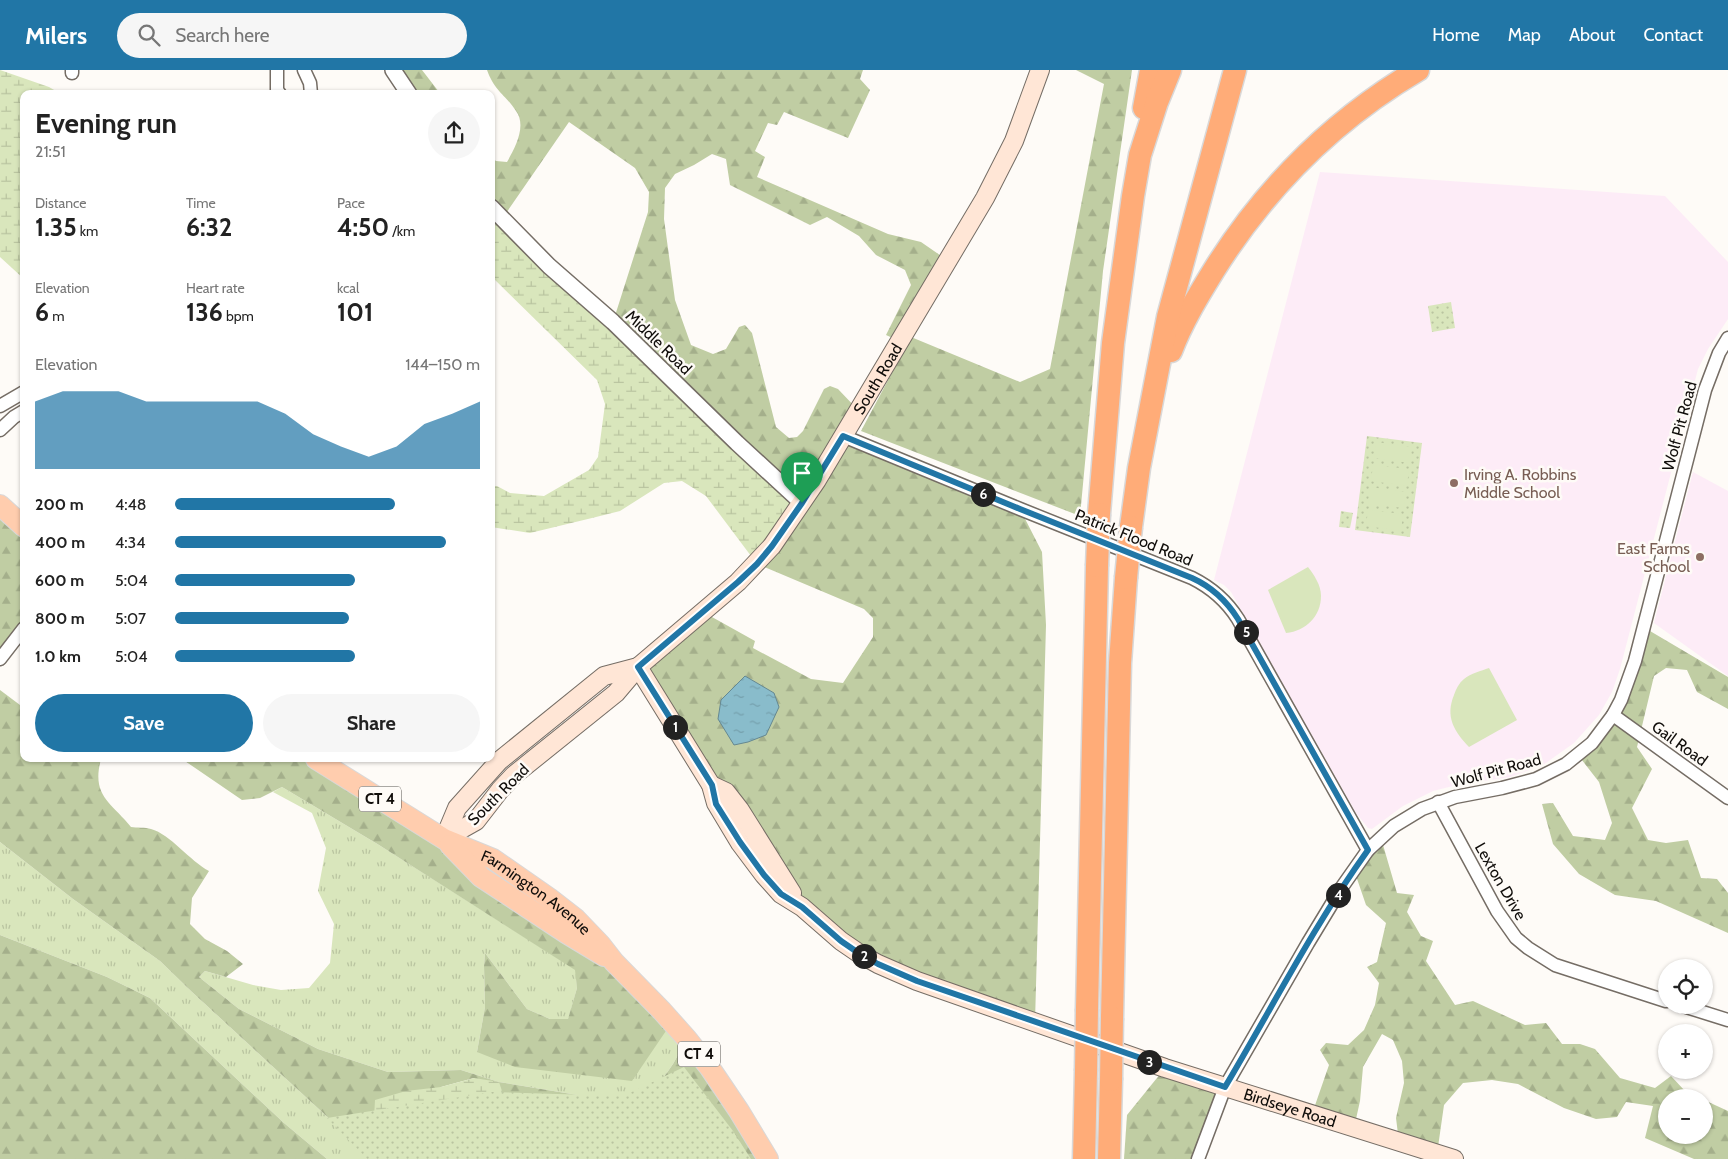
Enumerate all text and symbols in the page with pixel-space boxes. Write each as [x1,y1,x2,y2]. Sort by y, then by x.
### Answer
search box [117,13,467,58]
text: Milers [25,21,87,50]
icon: search [135,21,163,49]
text: Search here [175,24,270,47]
text: Home [1432,24,1480,46]
text: Map [1508,24,1541,46]
text: About [1569,24,1615,46]
text: Contact [1643,24,1703,46]
text: Evening run [35,106,177,140]
button: share [428,107,480,159]
text: 21:51 [35,142,66,161]
text: Distance [35,194,87,212]
text: Time [186,194,216,212]
text: Pace [337,194,365,212]
text: 1.35 [35,212,77,242]
text: 6:32 [186,212,232,242]
text: 4:50 [337,212,389,242]
text: km [77,222,98,240]
text: /km [389,222,415,240]
text: Elevation [35,279,90,297]
text: Heart rate [186,279,245,297]
text: kcal [337,279,359,297]
text: 6 [35,297,49,327]
text: 136 [186,297,223,327]
text: 101 [337,297,373,327]
street label: Middle Road [622,306,696,378]
text: m [49,307,65,325]
text: bpm [223,307,254,325]
street label: South Road [849,340,906,418]
text: Elevation [35,355,98,374]
text: 144–150 m [405,355,480,374]
street label: Wolf Pit Road [1658,379,1701,473]
pin [781,452,823,503]
icon: arrive [788,459,816,487]
place label: Irving A. Robbins Middle School [1464,465,1577,502]
marker: Irving A. Robbins Middle School [1448,477,1460,489]
pin: 6 [970,482,996,506]
text: 6 [980,485,987,503]
text: 200 m [35,495,84,514]
text: 4:48 [115,495,147,514]
street label: Patrick Flood Road [1072,505,1195,570]
text: 400 m [35,533,85,552]
text: 4:34 [115,533,145,552]
place label: East Farms School [1617,539,1690,576]
marker: East Farms School [1694,551,1706,563]
text: 600 m [35,571,84,590]
text: 5:04 [115,571,147,590]
text: 800 m [35,609,85,628]
text: 5:07 [115,609,146,628]
pin: 5 [1234,620,1258,644]
text: 5 [1243,623,1250,641]
text: 1.0 km [35,647,81,666]
text: 5:04 [115,647,147,666]
button: Save [35,694,253,752]
button: Share [263,694,480,752]
pin: 1 [662,714,688,740]
street label: Gail Road [1648,717,1711,770]
text: 1 [673,718,678,736]
street label: Wolf Pit Road [1449,749,1543,792]
street label: South Road [464,760,533,829]
road number: CT 4 [359,786,401,812]
street label: Lexton Drive [1471,839,1530,923]
street label: Farmington Avenue [478,846,595,939]
pin: 4 [1326,882,1350,908]
text: 4 [1334,886,1343,904]
pin: 2 [852,944,876,968]
text: 2 [861,947,868,965]
map controls [1658,959,1713,1144]
button: locate [1658,959,1713,1014]
button: + [1658,1024,1713,1079]
road number: CT 4 [678,1042,720,1066]
pin: 3 [1136,1050,1162,1074]
text: 3 [1146,1053,1153,1071]
street label: Birdseye Road [1241,1084,1338,1131]
button: − [1658,1089,1713,1144]

